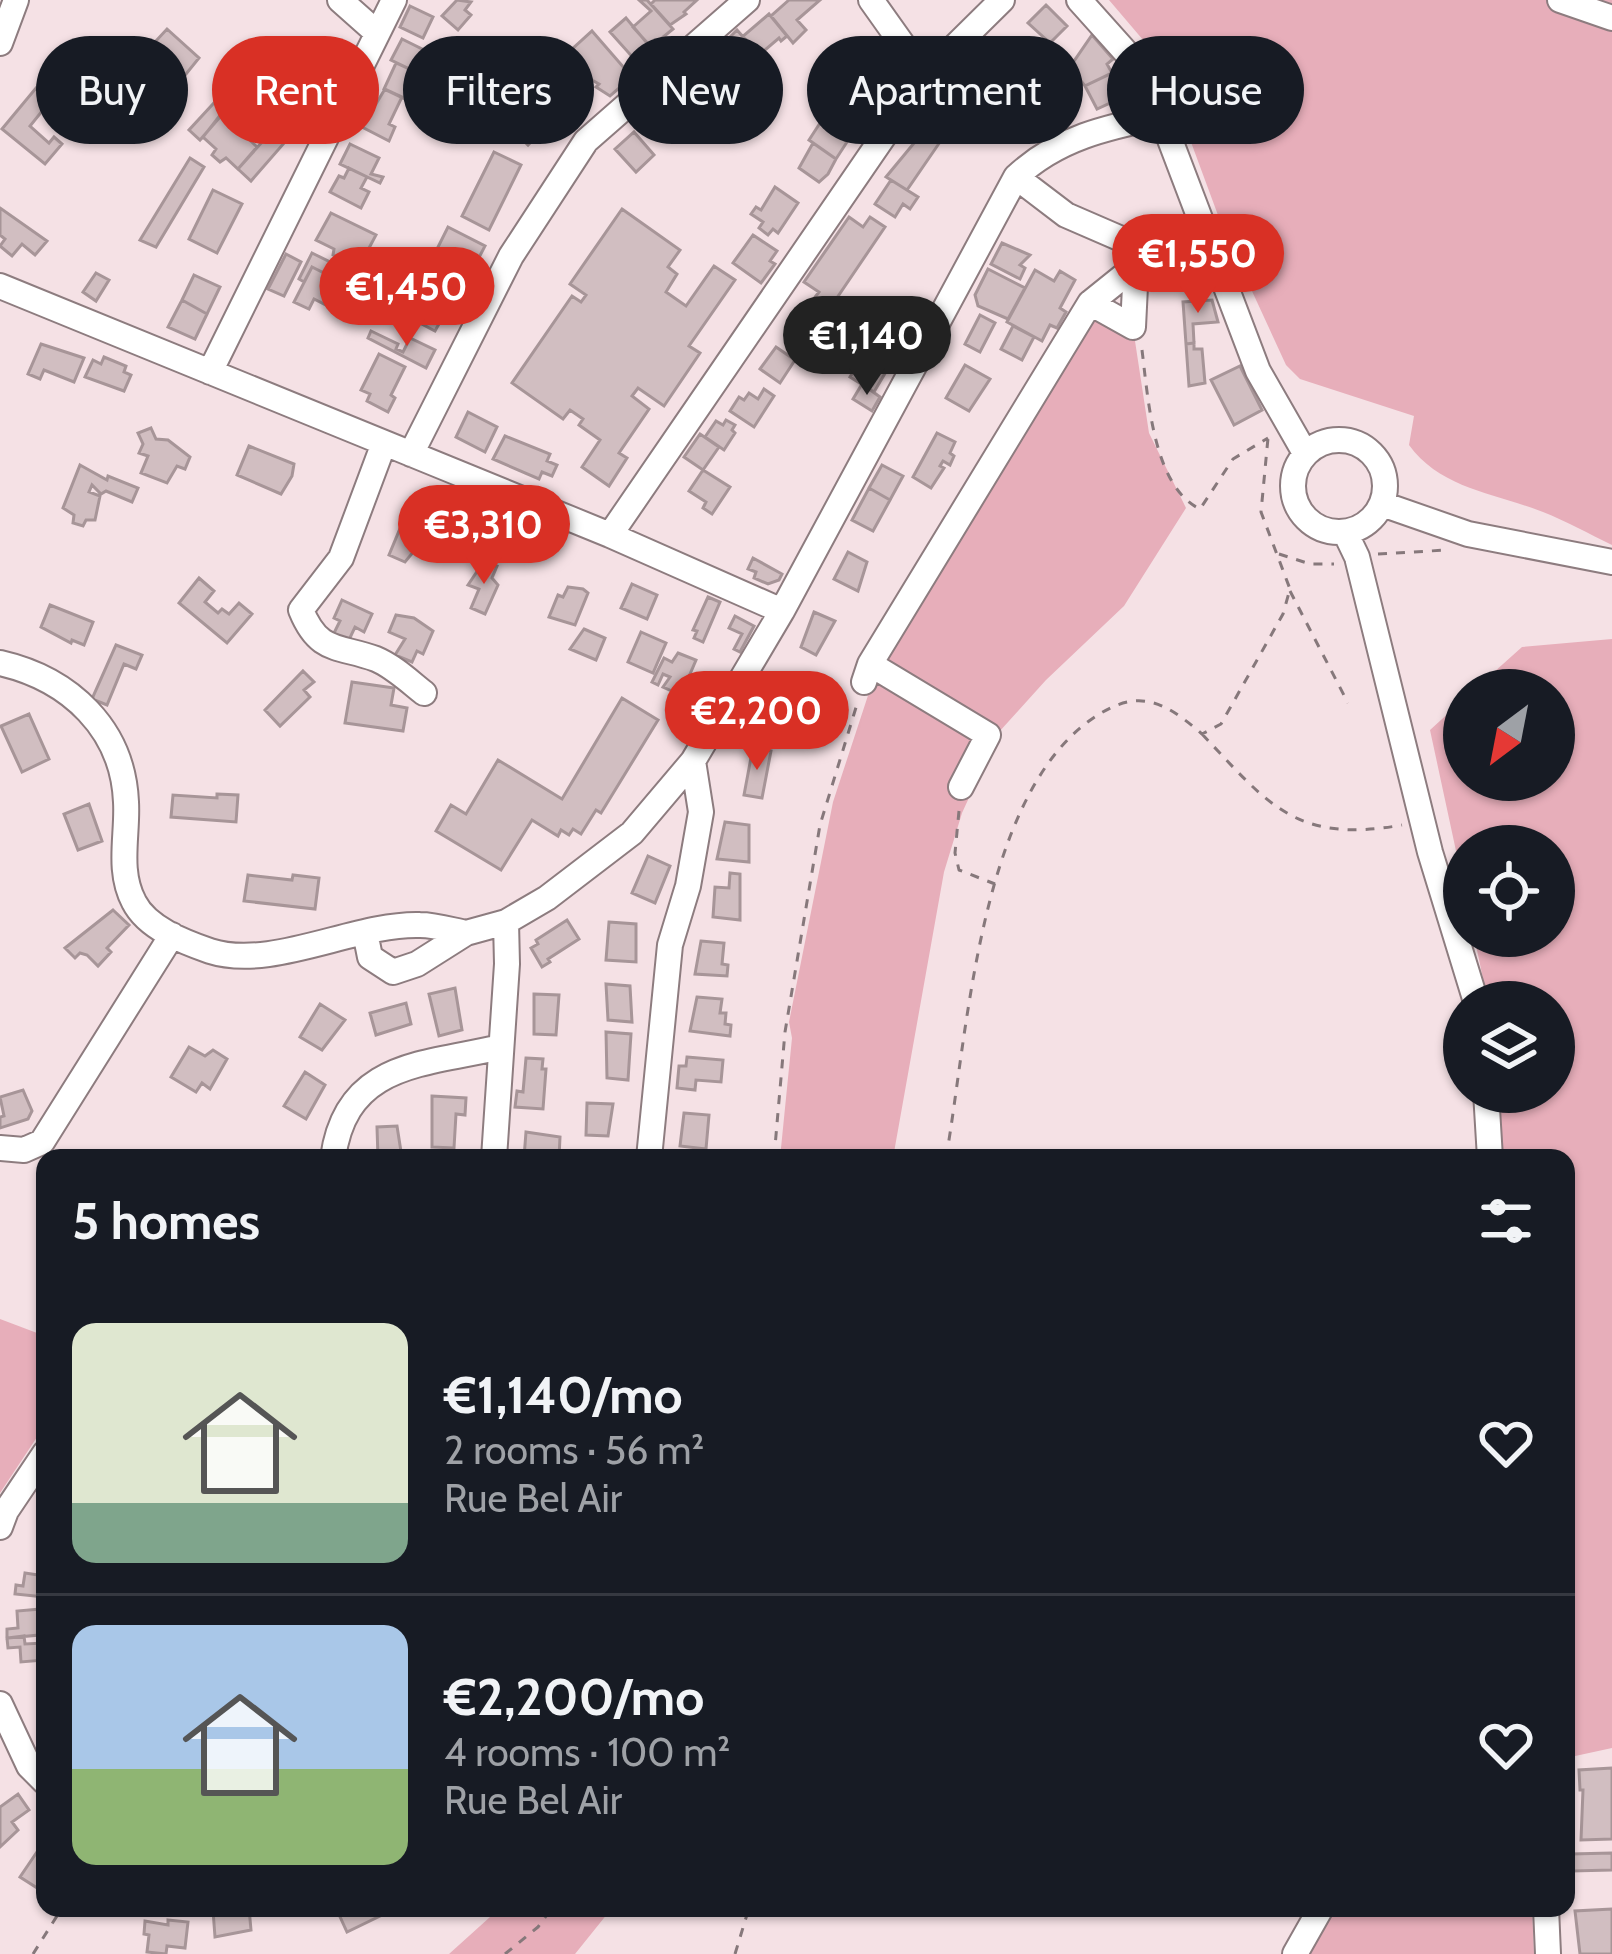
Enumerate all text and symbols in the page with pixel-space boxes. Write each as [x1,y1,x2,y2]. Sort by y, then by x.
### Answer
chip: Buy [36,36,188,144]
chip: Rent [212,36,379,144]
chip: Filters [403,36,594,144]
chip: New [618,36,783,144]
chip: Apartment [807,36,1083,144]
chip: House [1107,36,1304,144]
pin: €1,550 [1100,214,1296,316]
text: €1,550 [1139,229,1257,277]
pin: €1,450 [309,247,505,349]
text: €1,450 [346,262,468,310]
pin: €1,140 [769,296,965,398]
text: €1,140 [810,311,924,359]
pin: €3,310 [386,485,582,587]
text: €3,310 [425,500,543,548]
north arrow [1443,669,1575,801]
map controls [1443,669,1575,1113]
pin: €2,200 [659,671,855,773]
text: €2,200 [692,686,822,734]
button: locate [1443,825,1575,957]
button: layers [1443,981,1575,1113]
icon: filters [1473,1188,1539,1254]
text: 5 homes [72,1190,260,1252]
text: €1,140/mo [444,1364,683,1426]
icon: home [168,1371,312,1515]
icon: heart [1473,1410,1539,1476]
text: 2 rooms · 56 m² [444,1426,704,1474]
text: Rue Bel Air [444,1474,622,1522]
text: €2,200/mo [444,1666,704,1728]
icon: home [168,1673,312,1817]
icon: heart [1473,1712,1539,1778]
text: 4 rooms · 100 m² [444,1728,730,1776]
text: Rue Bel Air [444,1776,622,1824]

